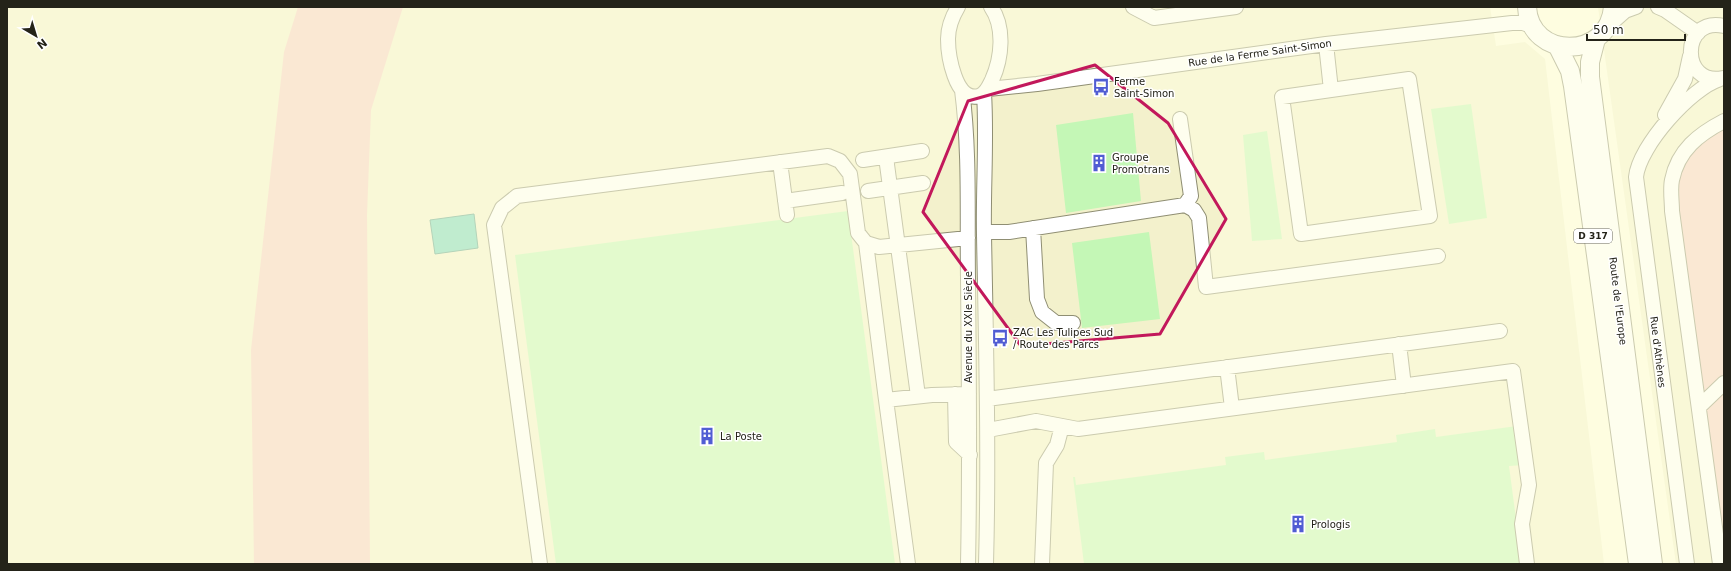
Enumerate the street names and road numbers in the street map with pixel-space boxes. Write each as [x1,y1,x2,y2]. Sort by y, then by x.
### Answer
street label: Rue de la Ferme Saint-Simon [1188,37,1332,69]
road number: D 317 [1574,229,1612,243]
street label: Route de l'Europe [1607,256,1629,346]
street label: Avenue du XXIe Siècle [963,271,974,383]
street label: Rue d'Athènes [1648,316,1668,388]

